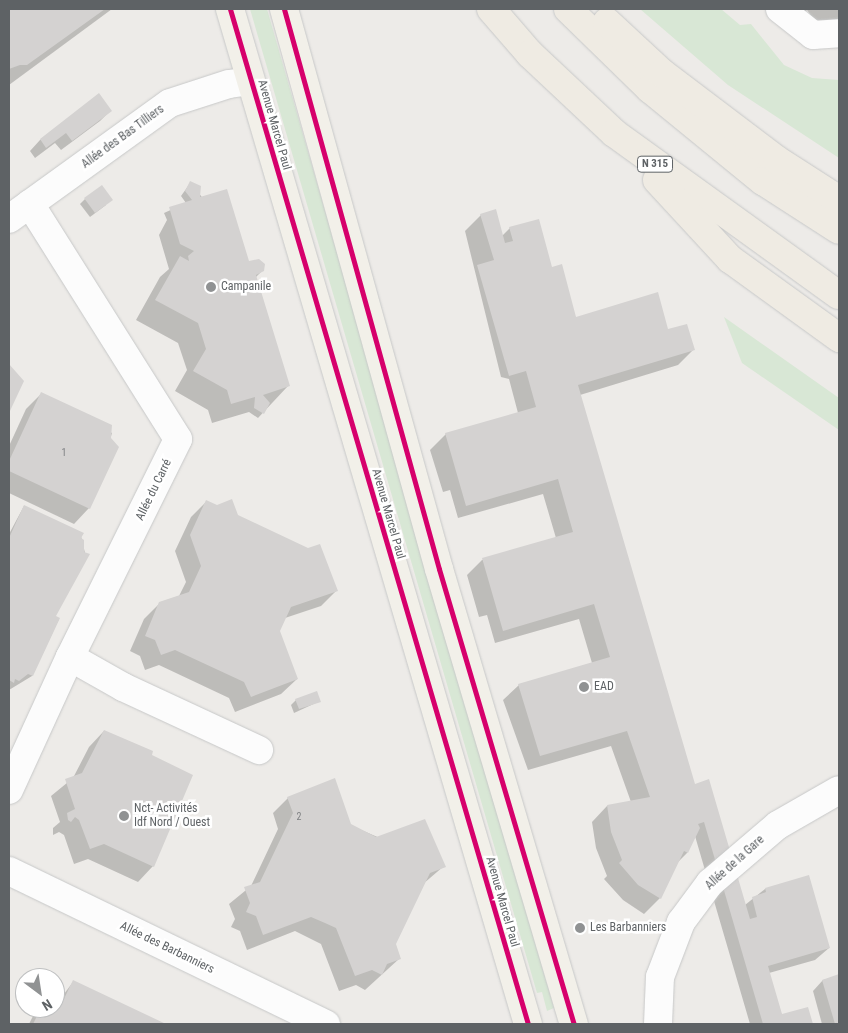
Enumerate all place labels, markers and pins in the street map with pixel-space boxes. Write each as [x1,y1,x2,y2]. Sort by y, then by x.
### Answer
place label: Campanile [221,280,271,294]
marker: Campanile [205,281,217,293]
place label: EAD [594,680,614,694]
marker: EAD [578,681,590,693]
place label: Nct- Activités Idf Nord / Ouest [134,802,210,830]
marker: Nct- Activités Idf Nord / Ouest [118,810,130,822]
place label: Les Barbanniers [590,921,666,935]
marker: Les Barbanniers [574,922,586,934]

